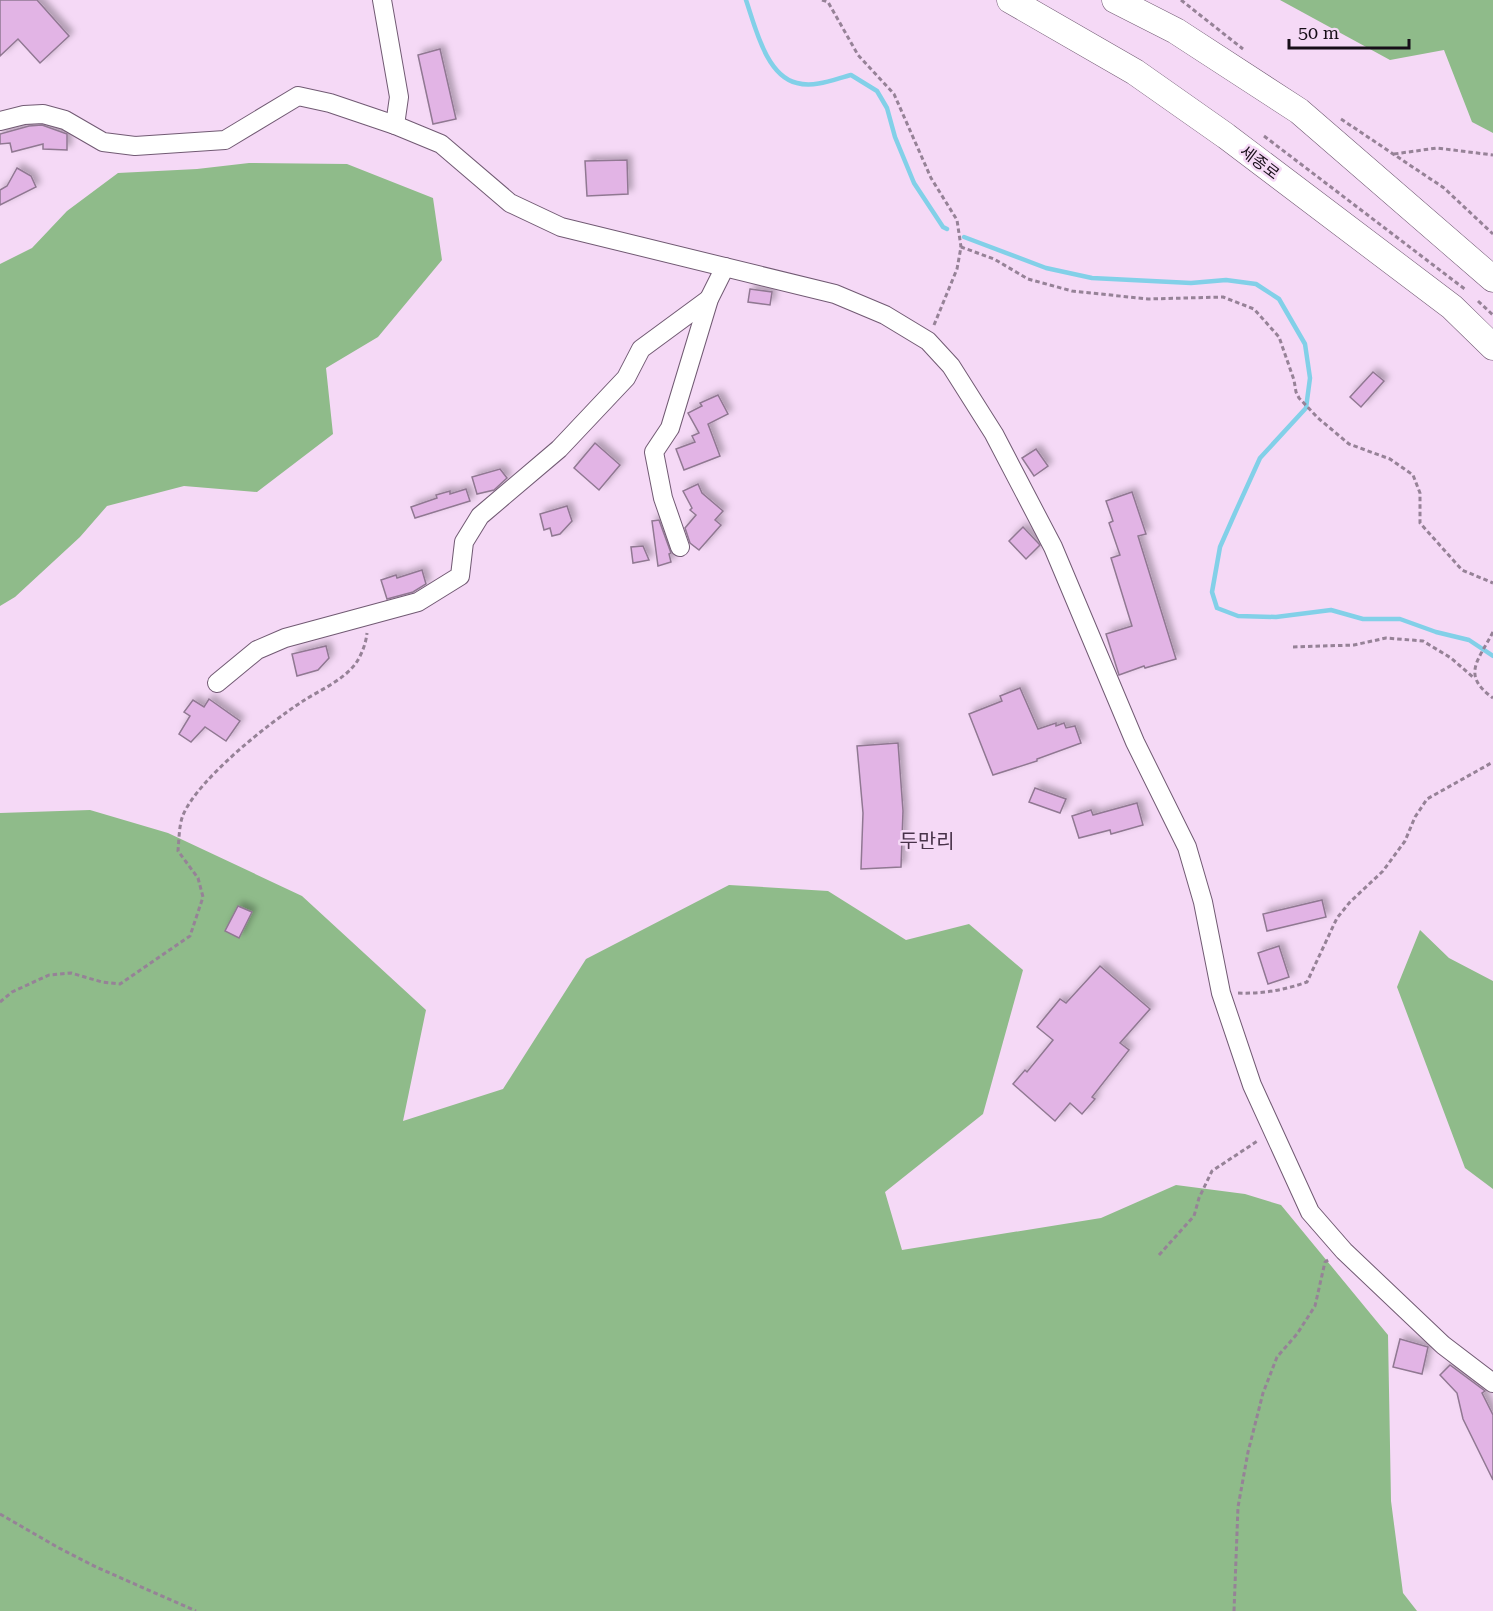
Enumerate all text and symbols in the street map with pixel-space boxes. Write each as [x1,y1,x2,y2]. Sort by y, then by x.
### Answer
scale bar [1289,12,1409,50]
text: 50 m [1298,22,1339,43]
street label: 세종로 [1236,142,1283,183]
district label: 두만리 [899,829,955,853]

